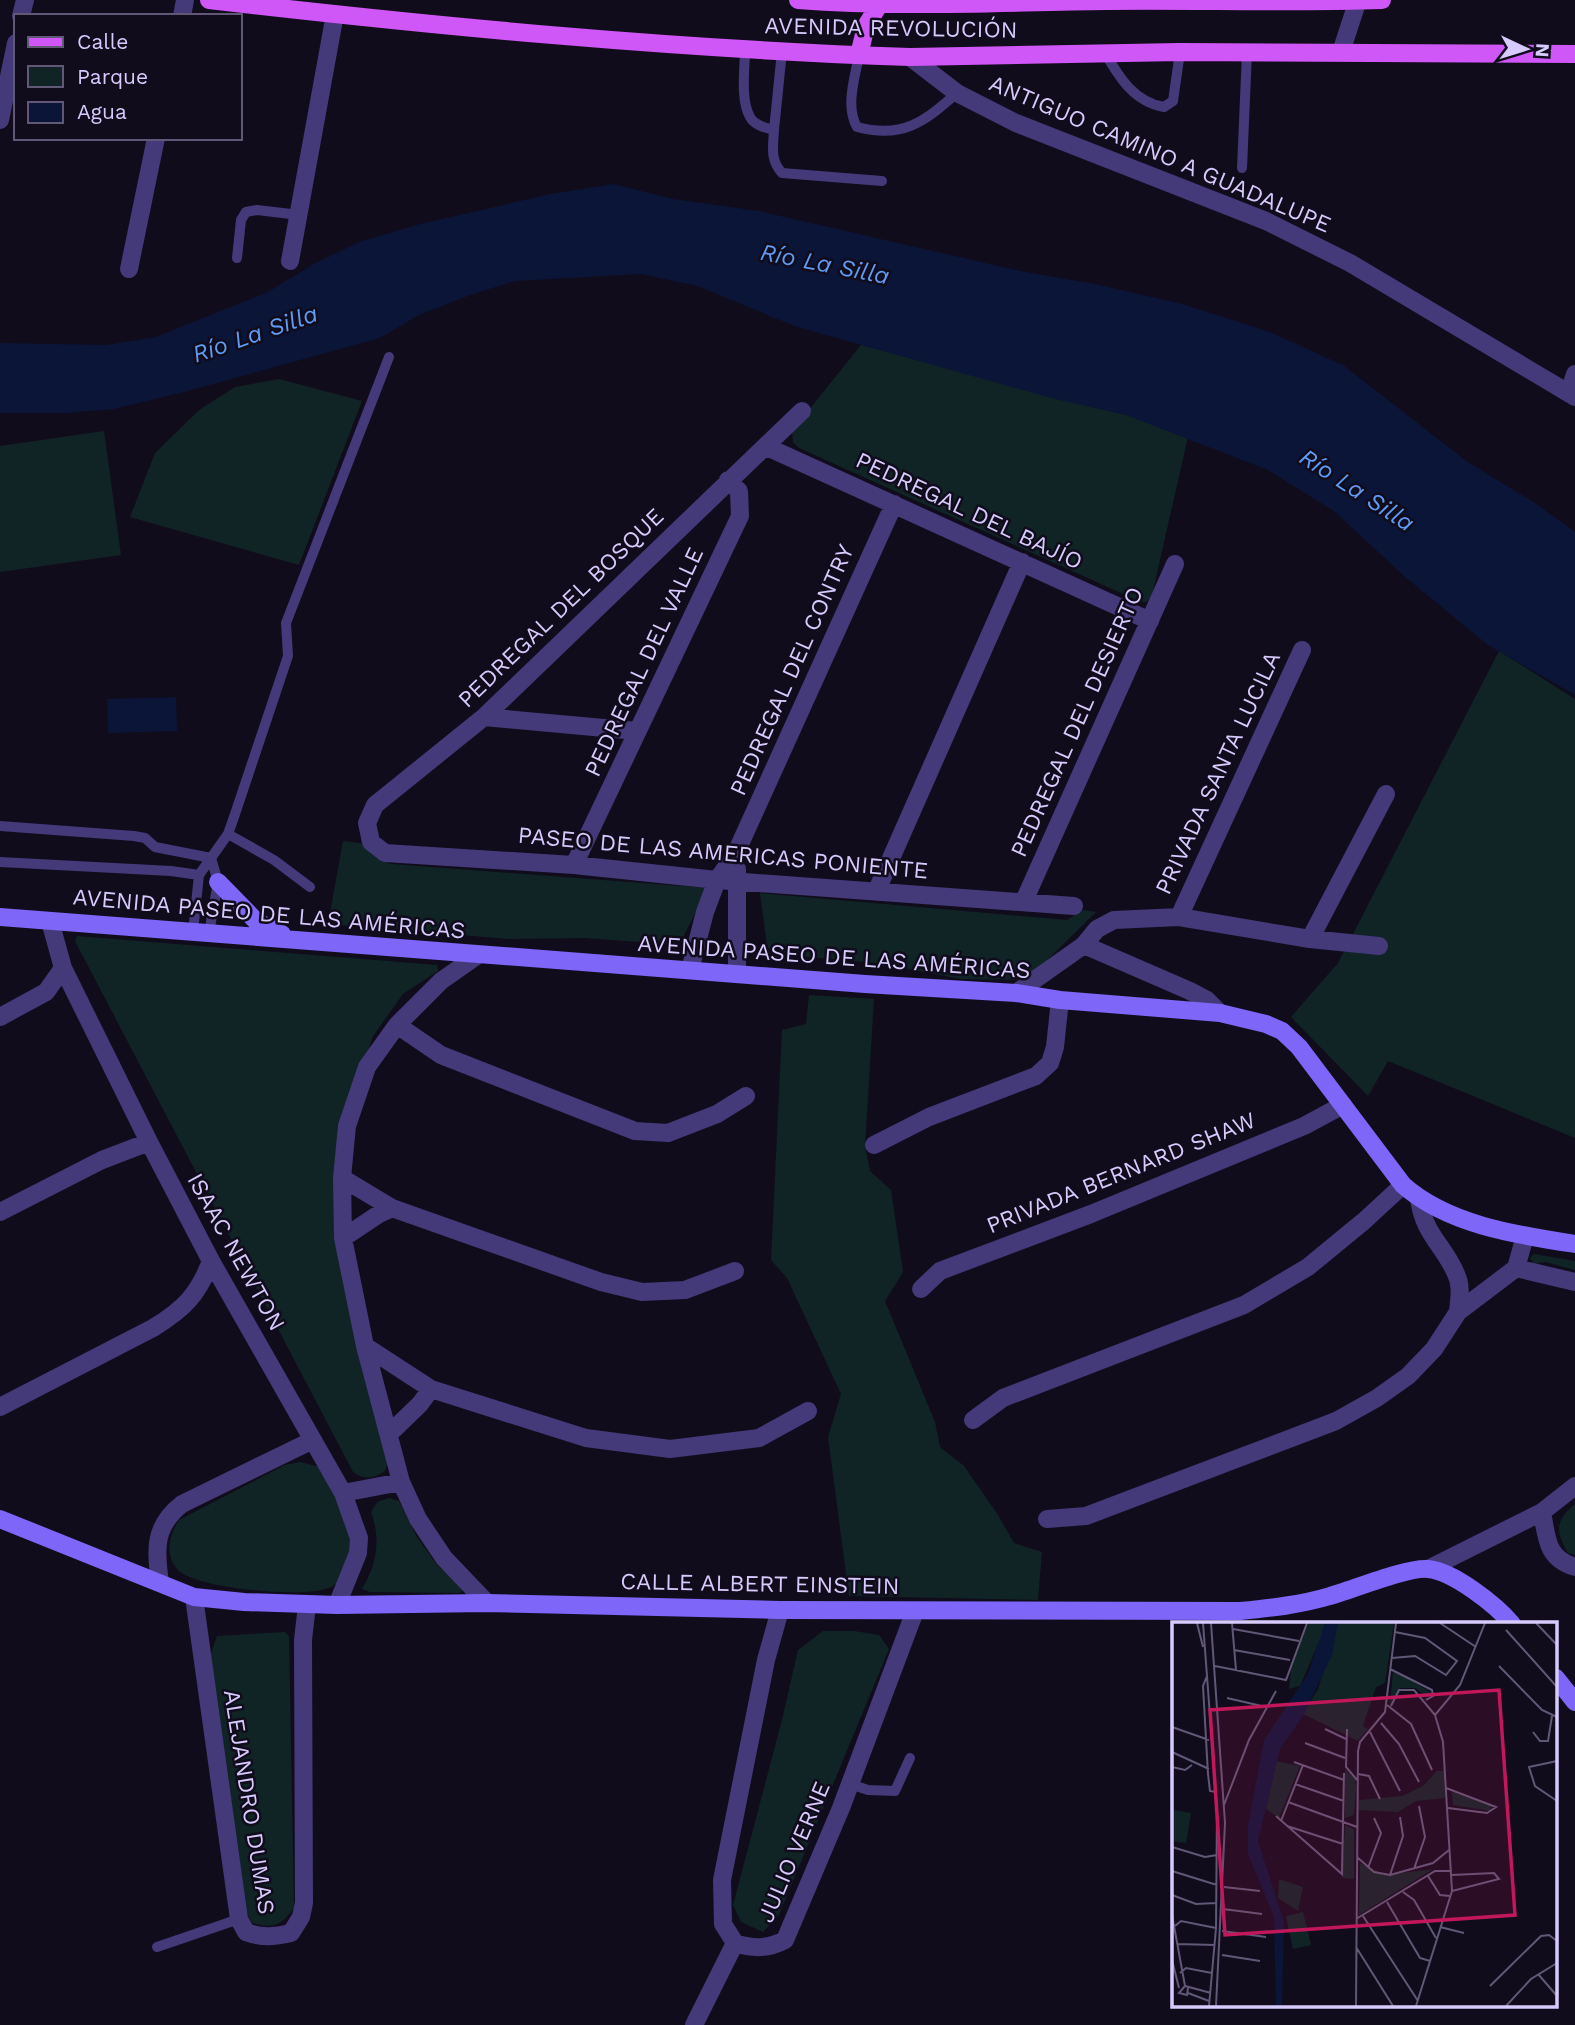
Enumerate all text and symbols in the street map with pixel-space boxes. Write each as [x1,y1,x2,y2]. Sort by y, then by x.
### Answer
street label: AVENIDA REVOLUCIÓN [764,11,1018,44]
legend [14,14,242,140]
north arrow [1491,14,1561,84]
text: Calle [77,29,128,54]
text: N [1530,42,1554,58]
text: Parque [77,64,148,89]
street label: ANTIGUO CAMINO A GUADALUPE [985,70,1335,238]
text: Agua [77,99,127,124]
water label: Río La Silla [758,238,892,290]
water label: Río La Silla [189,299,322,369]
water label: Río La Silla [1295,443,1420,537]
street label: PEDREGAL DEL BAJÍO [851,447,1087,575]
street label: PEDREGAL DEL BOSQUE [453,503,669,713]
street label: PEDREGAL DEL CONTRY [724,540,860,800]
street label: PEDREGAL DEL VALLE [579,543,709,781]
street label: PEDREGAL DEL DESIERTO [1005,583,1149,861]
street label: PRIVADA SANTA LUCILA [1150,647,1286,899]
street label: PASEO DE LAS AMERICAS PONIENTE [517,822,929,884]
street label: AVENIDA PASEO DE LAS AMÉRICAS [72,883,466,945]
street label: AVENIDA PASEO DE LAS AMÉRICAS [637,930,1031,984]
street label: PRIVADA BERNARD SHAW [983,1107,1259,1239]
street label: ISAAC NEWTON [182,1169,290,1335]
street label: CALLE ALBERT EINSTEIN [620,1568,900,1600]
inset map [1172,1622,1558,2008]
street label: ALEJANDRO DUMAS [218,1688,280,1916]
street label: JULIO VERNE [752,1777,836,1927]

